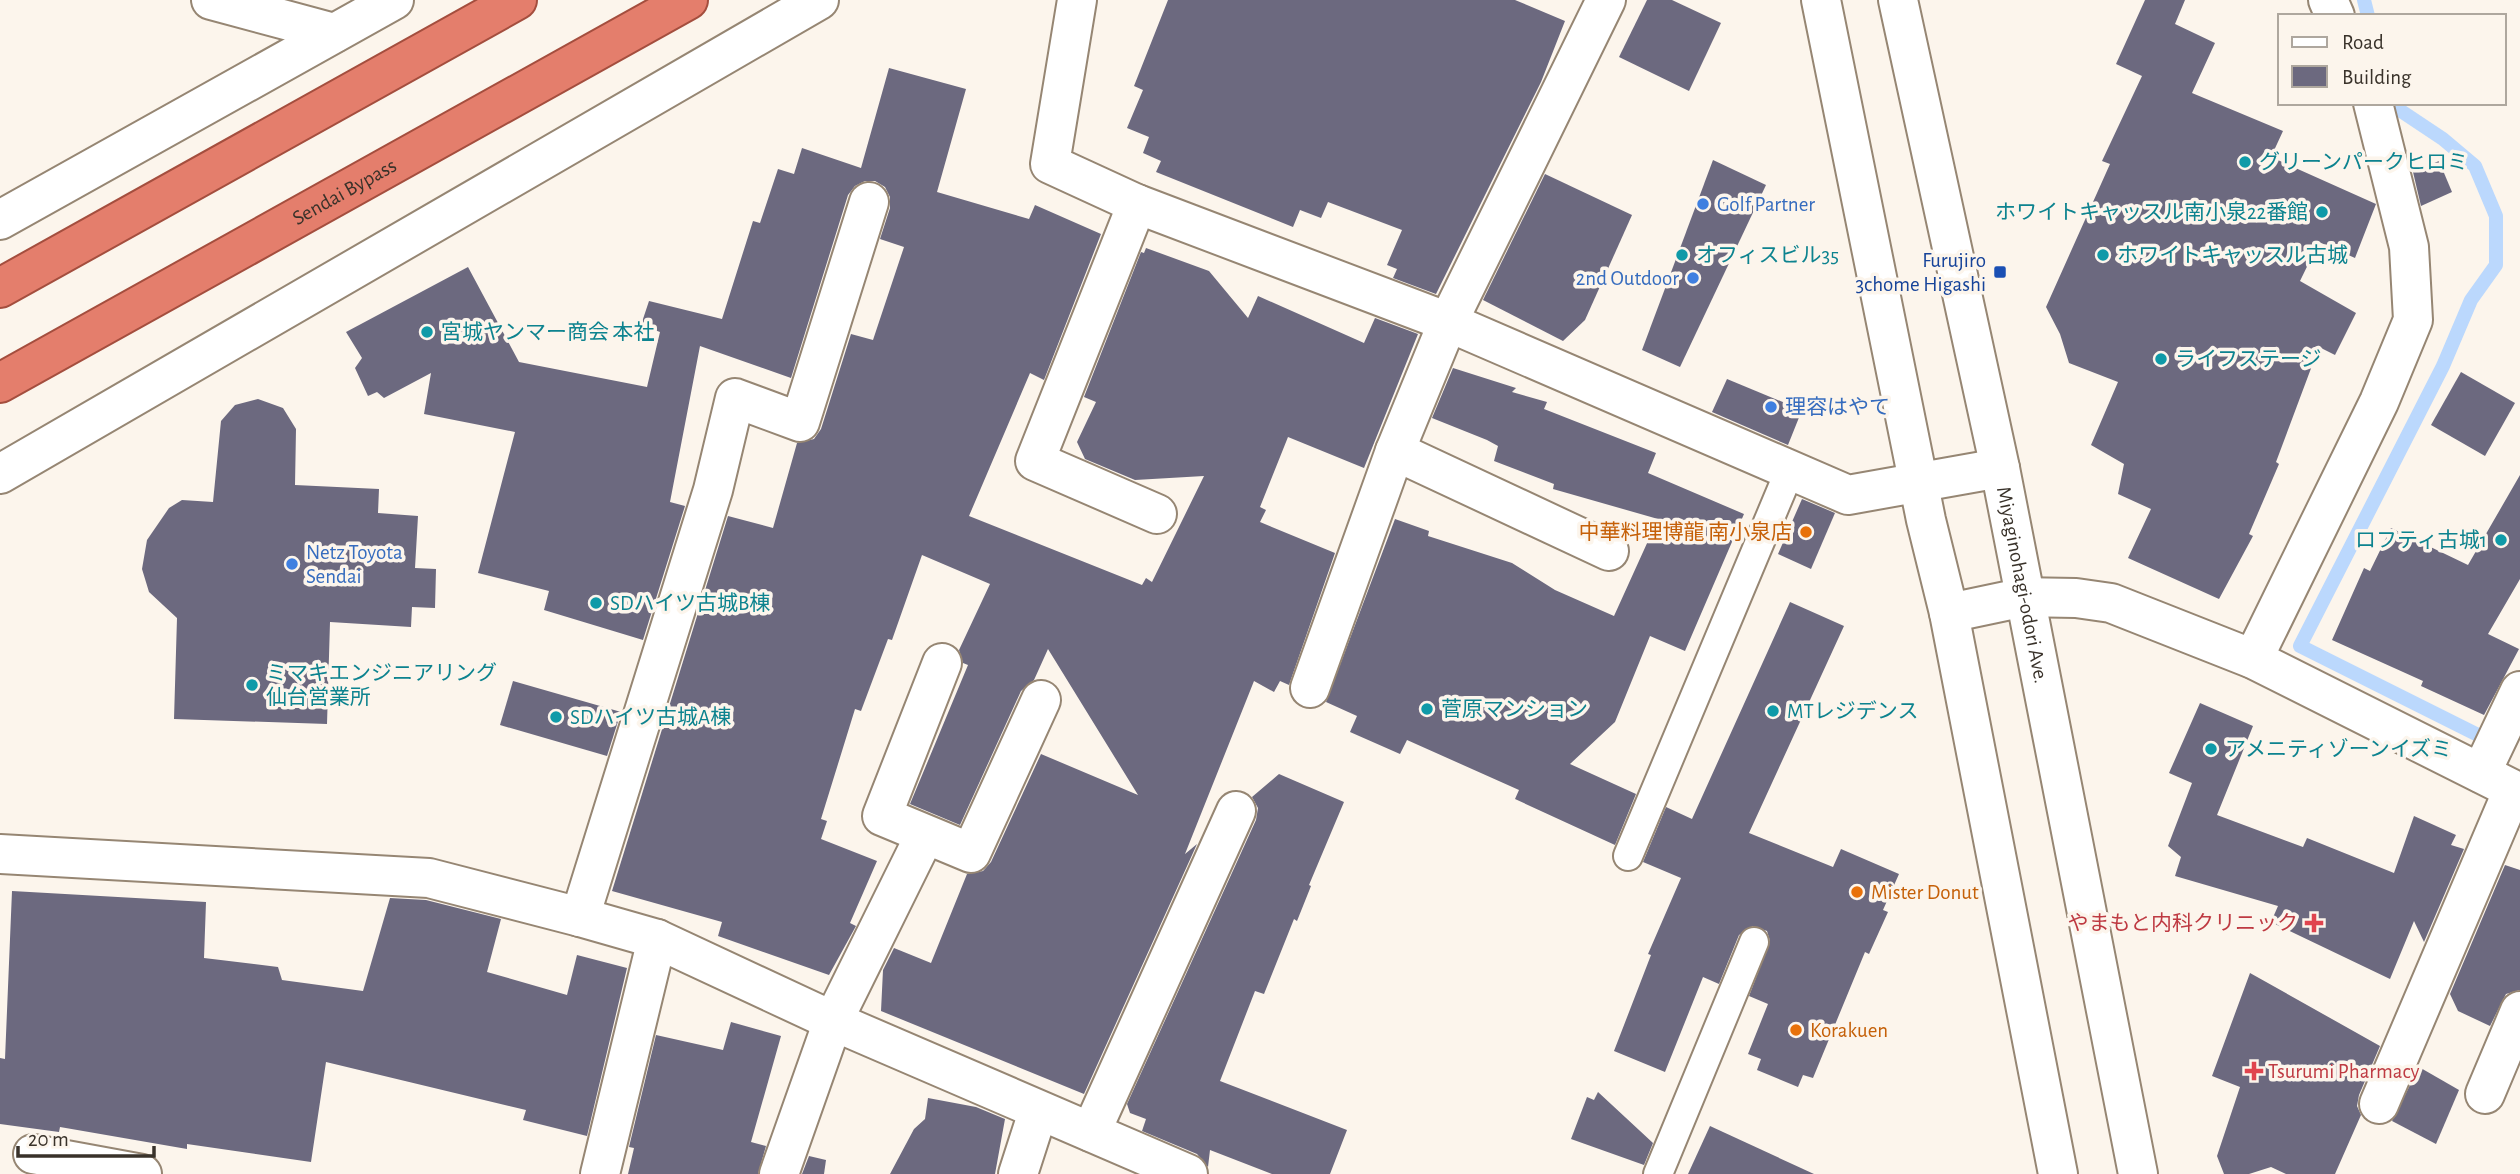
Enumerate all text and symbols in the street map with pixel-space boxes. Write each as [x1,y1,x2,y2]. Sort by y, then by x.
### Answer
legend [2278,14,2506,105]
text: Road [2342,32,2384,53]
text: Building [2342,67,2412,88]
place label: グリーンパークヒロミ [2259,151,2468,173]
marker: グリーンパークヒロミ [2237,154,2253,170]
street label: Sendai Bypass [289,155,400,229]
place label: Golf Partner [1717,194,1815,215]
marker: Golf Partner [1695,196,1711,212]
place label: ホワイトキャッスル南小泉22番館 [1995,201,2308,223]
marker: ホワイトキャッスル南小泉22番館 [2314,204,2330,220]
place label: オフィスビル35 [1696,244,1839,266]
place label: ホワイトキャッスル古城 [2117,244,2348,266]
marker: オフィスビル35 [1674,247,1690,263]
marker: ホワイトキャッスル古城 [2095,247,2111,263]
place label: Furujiro 3chome Higashi [1855,250,1986,295]
marker: Furujiro 3chome Higashi [1992,264,2008,280]
place label: 2nd Outdoor [1576,268,1679,289]
marker: 2nd Outdoor [1685,270,1701,286]
place label: 宮城ヤンマー商会 本社 [441,321,654,343]
marker: 宮城ヤンマー商会 本社 [419,324,435,340]
place label: ライフステージ [2175,349,2322,370]
marker: ライフステージ [2153,351,2169,367]
place label: 理容はやて [1785,396,1890,418]
marker: 理容はやて [1763,399,1779,415]
street label: Miyaginohagi-odori Ave. [1993,485,2052,685]
place label: 中華料理博龍 南小泉店 [1579,521,1792,543]
marker: 中華料理博龍 南小泉店 [1798,524,1814,540]
place label: ロフティ古城1 [2355,529,2487,551]
marker: ロフティ古城1 [2493,532,2509,548]
place label: Netz Toyota Sendai [306,542,403,587]
marker: Netz Toyota Sendai [284,556,300,572]
place label: SDハイツ古城B棟 [610,592,770,614]
marker: SDハイツ古城B棟 [588,595,604,611]
place label: ミマキエンジニアリング 仙台営業所 [266,662,497,708]
marker: ミマキエンジニアリング 仙台営業所 [244,677,260,693]
place label: 菅原マンション [1441,698,1588,720]
place label: MTレジデンス [1787,700,1918,722]
marker: 菅原マンション [1419,701,1435,717]
marker: MTレジデンス [1765,703,1781,719]
place label: SDハイツ古城A棟 [570,706,731,728]
marker: SDハイツ古城A棟 [548,709,564,725]
place label: アメニティゾーンイズミ [2225,737,2452,760]
marker: アメニティゾーンイズミ [2203,741,2219,757]
place label: Mister Donut [1871,882,1979,903]
marker: Mister Donut [1849,884,1865,900]
place label: やまもと内科クリニック [2067,912,2298,934]
marker: やまもと内科クリニック [2304,913,2324,933]
place label: Korakuen [1810,1020,1888,1041]
marker: Korakuen [1788,1022,1804,1038]
place label: Tsurumi Pharmacy [2268,1061,2419,1082]
marker: Tsurumi Pharmacy [2246,1063,2262,1079]
scale bar [18,1114,154,1158]
text: 20 m [28,1129,69,1150]

